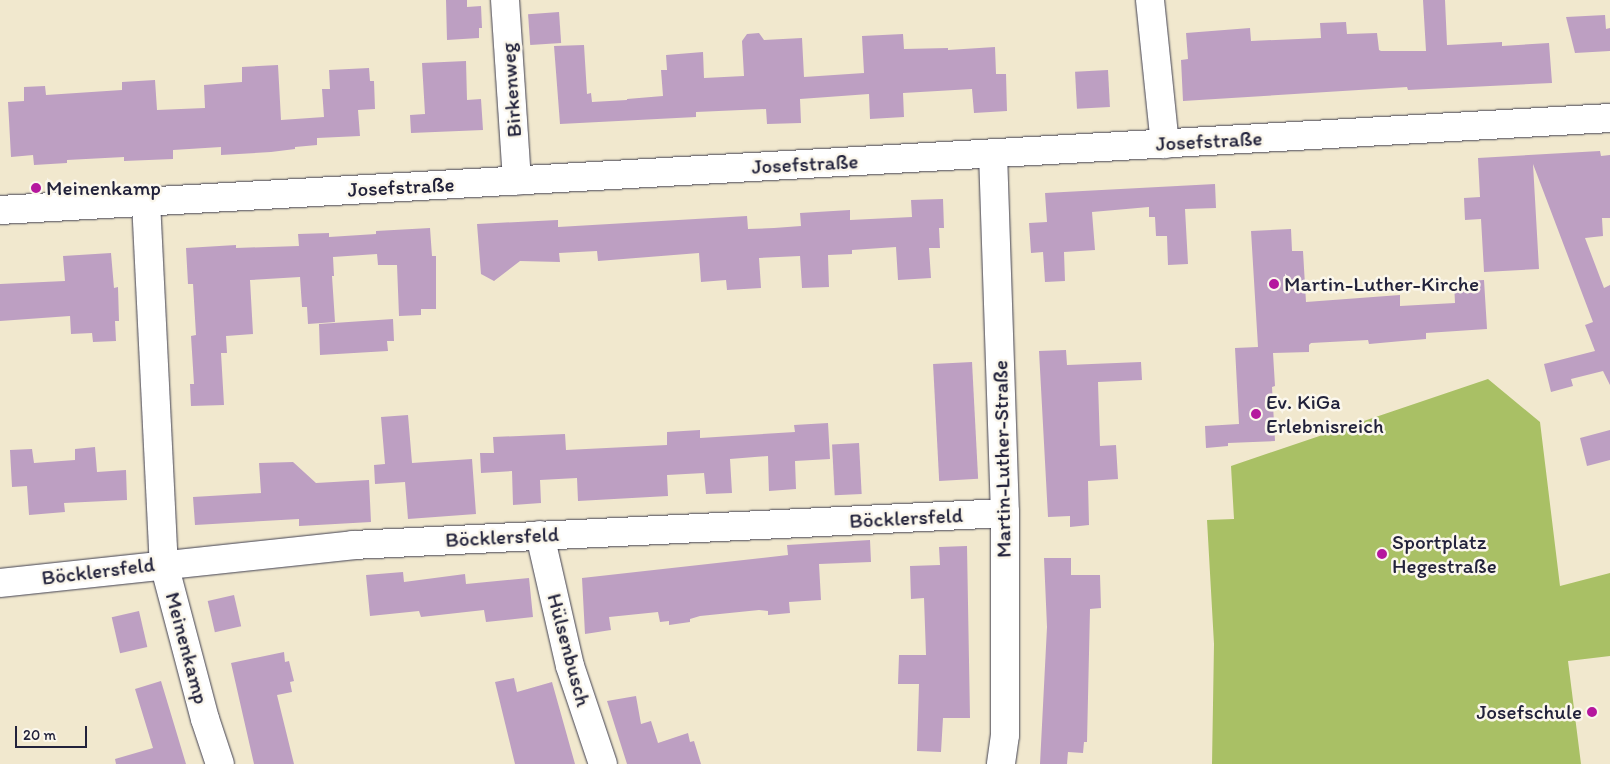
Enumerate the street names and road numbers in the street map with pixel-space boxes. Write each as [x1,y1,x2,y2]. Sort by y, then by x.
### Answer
street label: Birkenweg [495,42,527,138]
street label: Josefstraße [1155,126,1263,156]
street label: Josefstraße [751,149,859,179]
street label: Josefstraße [347,172,455,202]
street label: Martin-Luther-Straße [988,360,1016,558]
street label: Böcklersfeld [849,502,963,534]
street label: Böcklersfeld [445,521,559,553]
street label: Böcklersfeld [40,552,156,590]
street label: Meinenkamp [160,589,214,707]
street label: Hülsenbusch [542,591,596,709]

